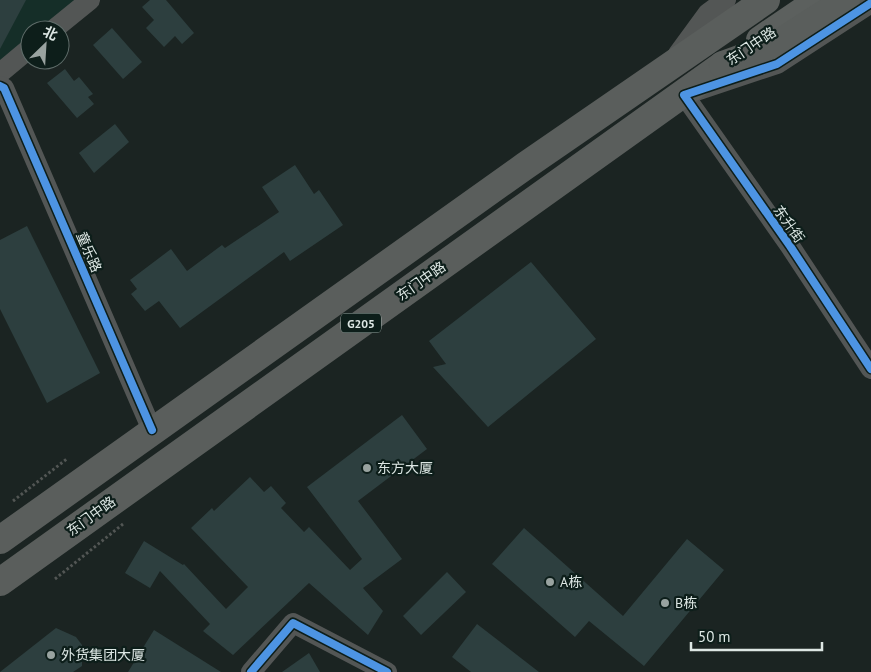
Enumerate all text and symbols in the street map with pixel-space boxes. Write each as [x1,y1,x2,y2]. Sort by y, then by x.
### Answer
north arrow [20,20,70,70]
text: 北 [40,22,61,44]
street label: 东门中路 [723,23,779,69]
street label: 东升街 [770,202,808,246]
street label: 童乐路 [73,229,105,275]
street label: 东门中路 [393,258,449,304]
road number: G205 [341,314,381,332]
place label: 东方大厦 [377,459,433,477]
marker: 东方大厦 [361,462,373,474]
street label: 东门中路 [63,492,119,540]
place label: A栋 [560,573,582,591]
marker: A栋 [544,576,556,588]
place label: B栋 [675,594,697,612]
marker: B栋 [659,597,671,609]
scale bar [691,620,822,652]
text: 50 m [698,627,731,646]
place label: 外货集团大厦 [61,646,145,664]
marker: 外货集团大厦 [45,649,57,661]

